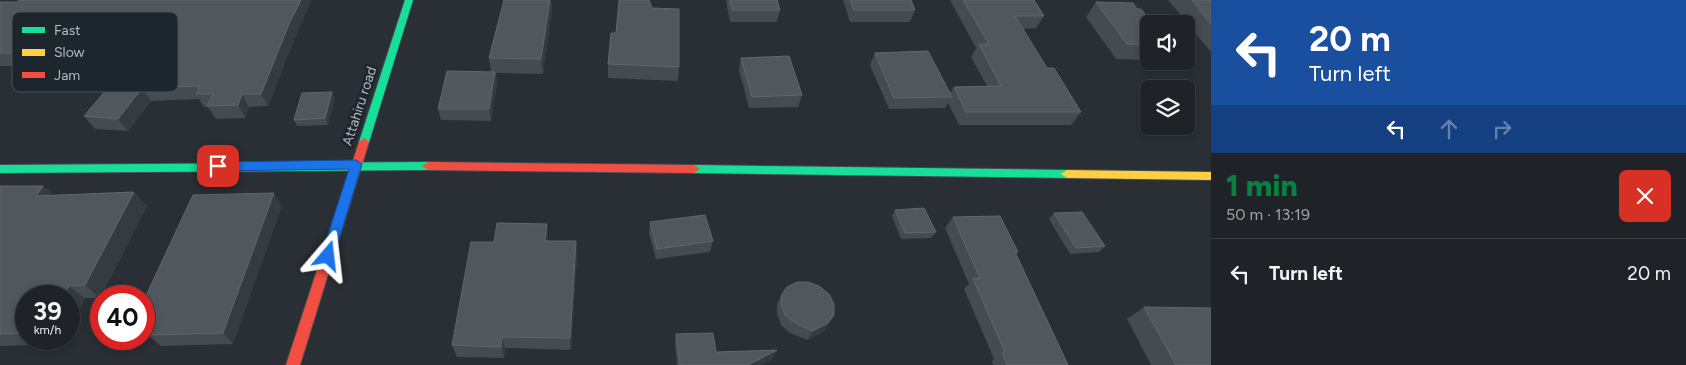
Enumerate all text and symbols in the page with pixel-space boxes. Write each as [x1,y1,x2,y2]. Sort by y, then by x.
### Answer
legend [12,12,178,92]
map controls [1140,15,1195,135]
button: sound [1140,15,1195,70]
text: 20 m [1309,18,1391,60]
icon: left [1226,20,1291,85]
text: Fast [54,22,80,39]
text: Slow [54,44,85,61]
text: Turn left [1309,60,1391,87]
street label: Attahiru road [339,64,380,148]
text: Jam [54,67,80,84]
button: layers [1140,80,1195,135]
icon: left [1382,115,1410,143]
icon: ahead [1435,115,1463,143]
icon: right [1488,115,1516,143]
pin [197,145,239,187]
icon: arrive [204,152,232,180]
text: 1 min [1226,167,1298,204]
button: close [1619,170,1671,222]
text: 50 m · 13:19 [1226,205,1310,224]
position arrow [301,229,353,281]
icon: left [1226,260,1254,288]
text: Turn left [1269,262,1343,285]
text: 20 m [1627,262,1671,285]
speed limit sign: 40 [90,285,155,350]
text: 39 [33,296,62,326]
text: km/h [34,323,61,337]

